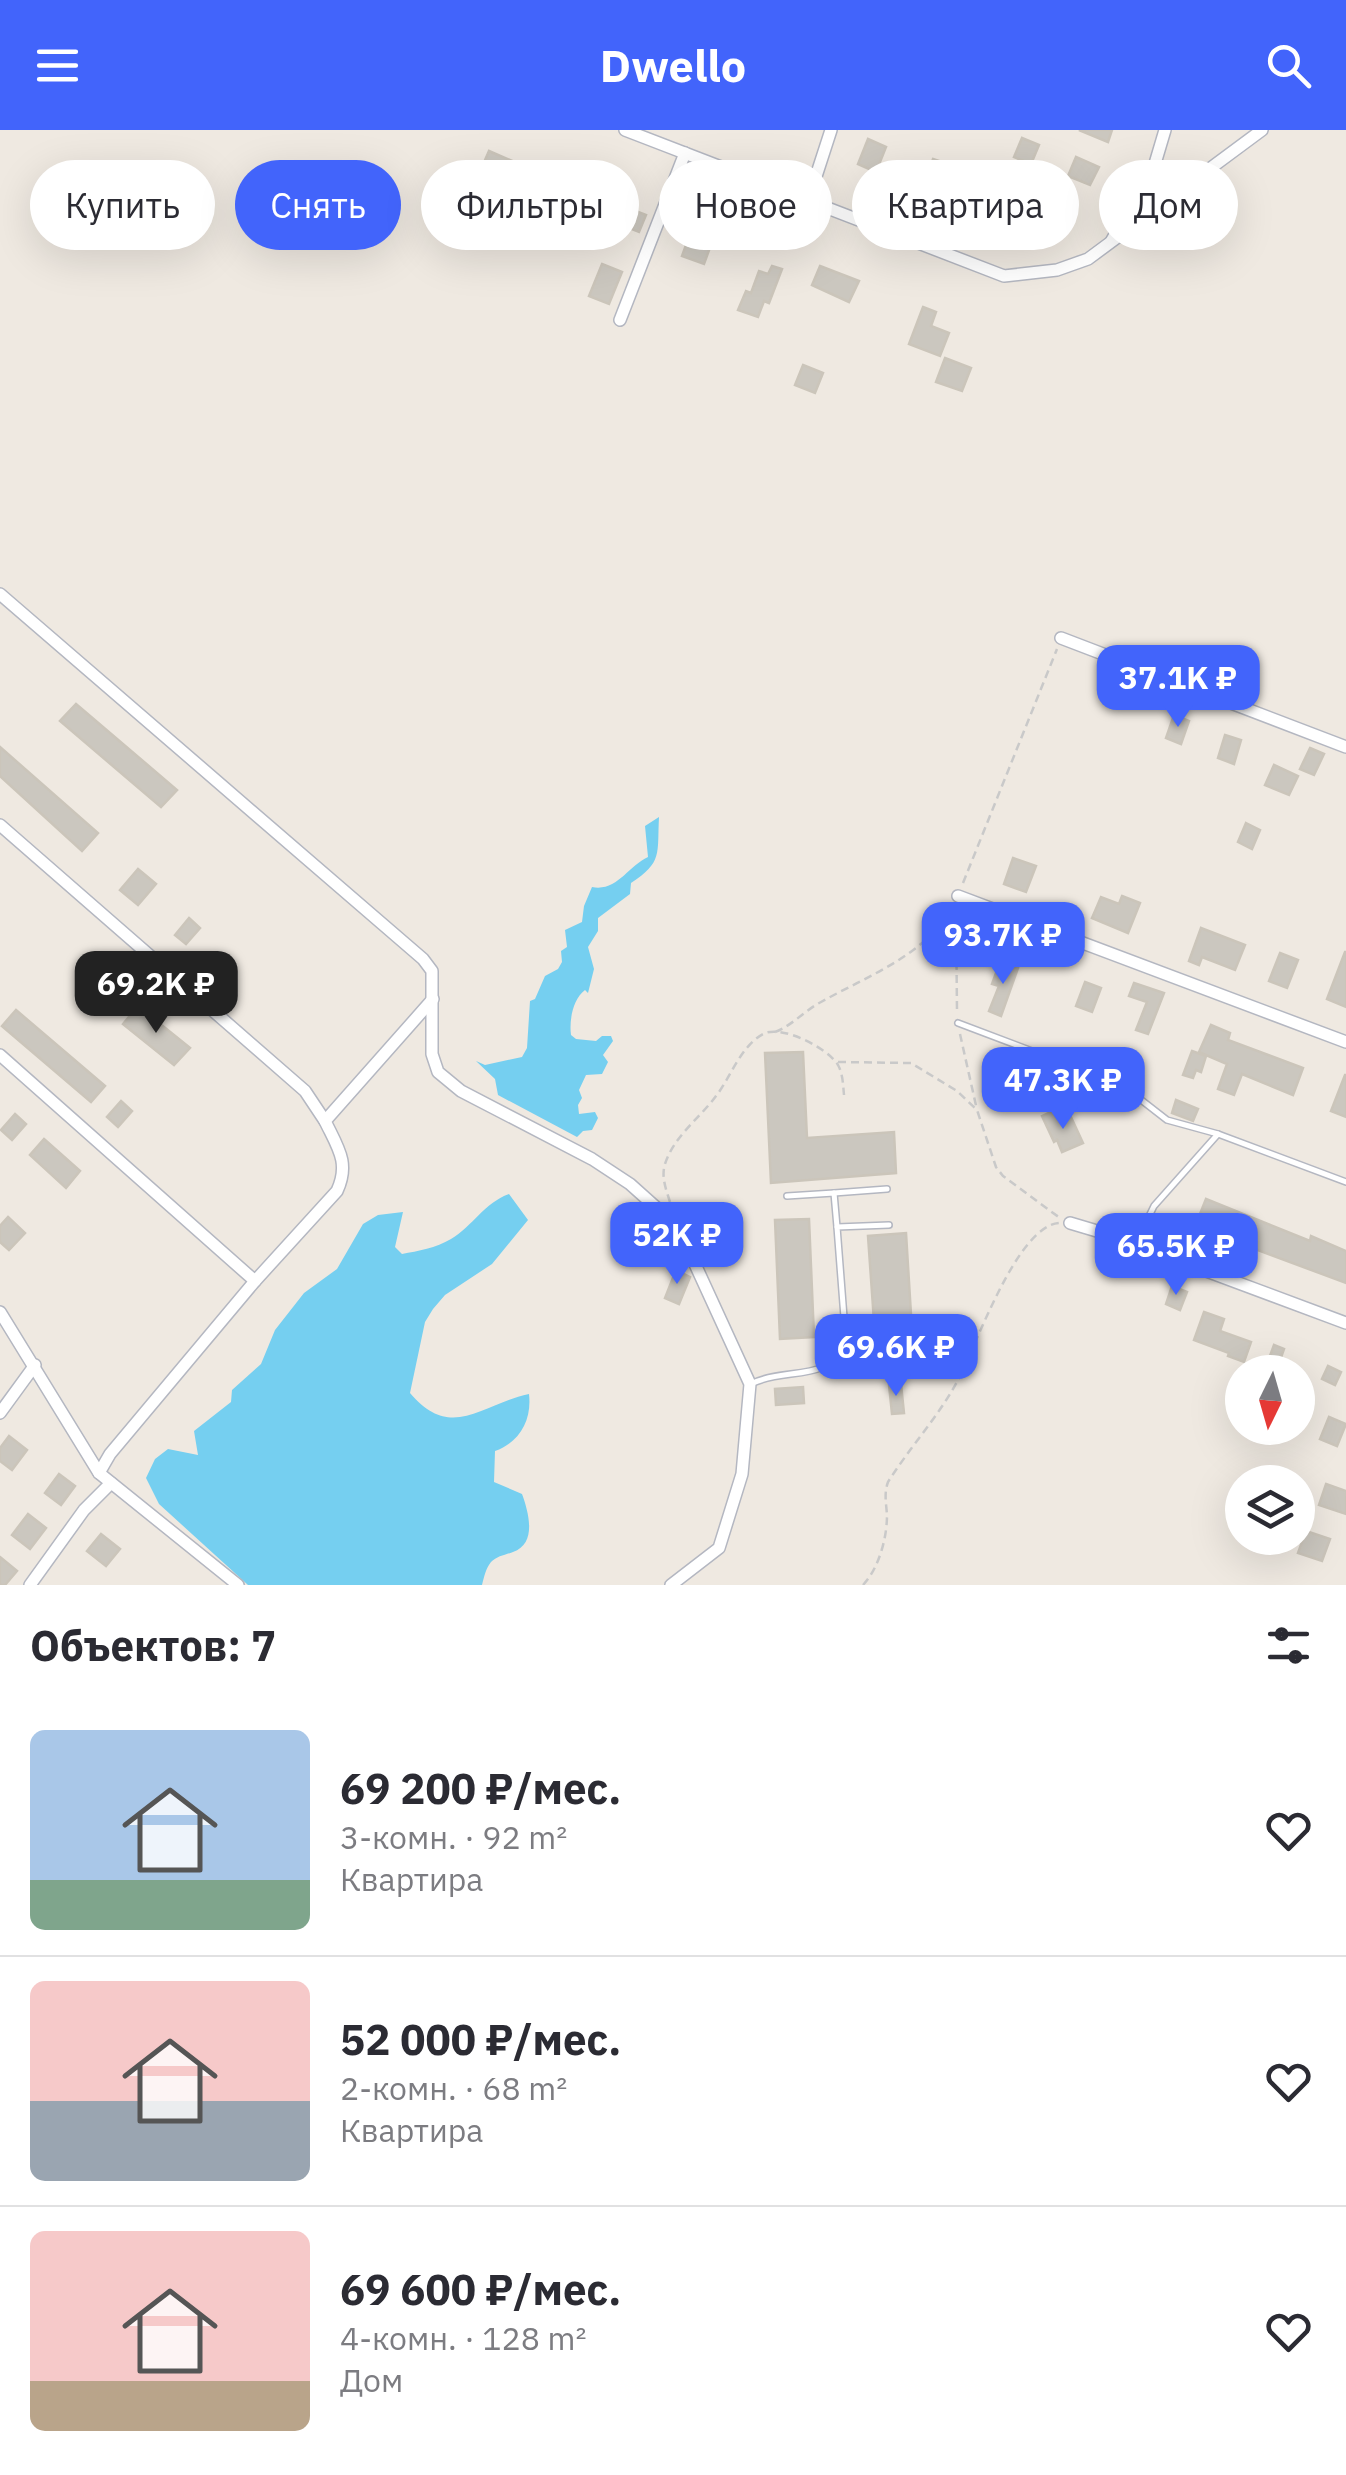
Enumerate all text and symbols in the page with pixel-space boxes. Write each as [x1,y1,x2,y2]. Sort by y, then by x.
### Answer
text: Dwello [600,36,746,94]
icon: menu [30,38,85,93]
icon: search [1261,38,1316,93]
chip: Купить [30,160,215,250]
chip: Снять [235,160,401,250]
chip: Фильтры [421,160,639,250]
chip: Новое [659,160,832,250]
chip: Квартира [852,160,1079,250]
chip: Дом [1099,160,1238,250]
pin: 37.1K ₽ [1086,645,1270,730]
text: 37.1K ₽ [1119,656,1237,698]
pin: 93.7K ₽ [911,902,1095,987]
text: 93.7K ₽ [944,913,1062,955]
pin: 69.2K ₽ [64,951,248,1036]
text: 69.2K ₽ [97,962,215,1004]
pin: 47.3K ₽ [971,1047,1155,1132]
text: 47.3K ₽ [1004,1058,1122,1100]
pin: 52K ₽ [607,1202,747,1287]
text: 52K ₽ [632,1213,722,1255]
pin: 65.5K ₽ [1084,1213,1268,1298]
text: 65.5K ₽ [1117,1224,1235,1266]
pin: 69.6K ₽ [804,1314,988,1399]
text: 69.6K ₽ [837,1325,955,1367]
north arrow [1225,1355,1315,1445]
map controls [1225,1355,1315,1555]
button: layers [1225,1465,1315,1555]
text: Объектов: 7 [30,1618,276,1673]
icon: filters [1261,1618,1316,1673]
text: 69 200 ₽/мес. [340,1761,621,1816]
icon: home [110,1770,230,1890]
icon: heart [1261,1803,1316,1858]
text: 3-комн. · 92 m² [340,1816,567,1858]
text: Квартира [340,1858,483,1900]
text: 52 000 ₽/мес. [340,2012,621,2067]
icon: home [110,2021,230,2141]
icon: heart [1261,2054,1316,2109]
text: 2-комн. · 68 m² [340,2067,567,2109]
text: Квартира [340,2109,483,2151]
text: 69 600 ₽/мес. [340,2262,621,2317]
icon: home [110,2271,230,2391]
icon: heart [1261,2304,1316,2359]
text: 4-комн. · 128 m² [340,2317,586,2359]
text: Дом [340,2359,403,2401]

